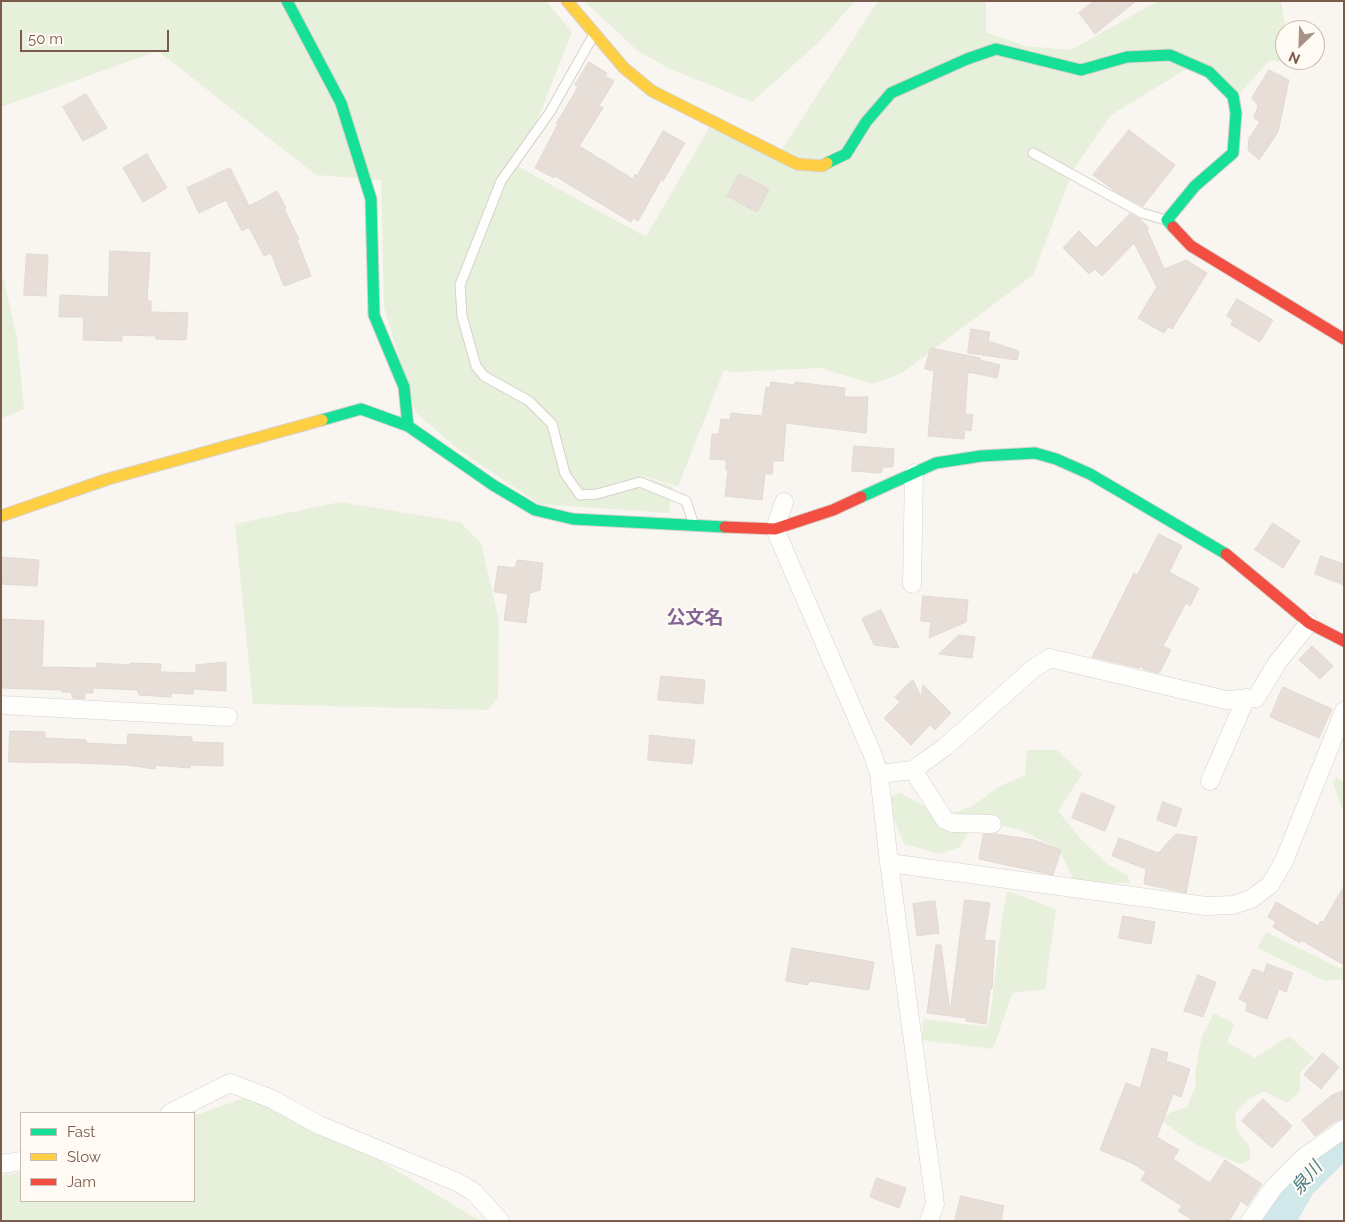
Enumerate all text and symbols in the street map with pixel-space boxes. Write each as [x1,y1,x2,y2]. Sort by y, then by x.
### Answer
scale bar [22,20,171,52]
north arrow [1275,20,1325,70]
text: 50 m [28,30,63,48]
text: N [1286,48,1302,67]
district label: 公文名 [667,607,723,629]
legend [20,1112,195,1202]
text: Fast [67,1123,95,1141]
text: Slow [67,1148,101,1166]
water label: 泉川 [1287,1157,1327,1199]
text: Jam [67,1173,96,1191]

